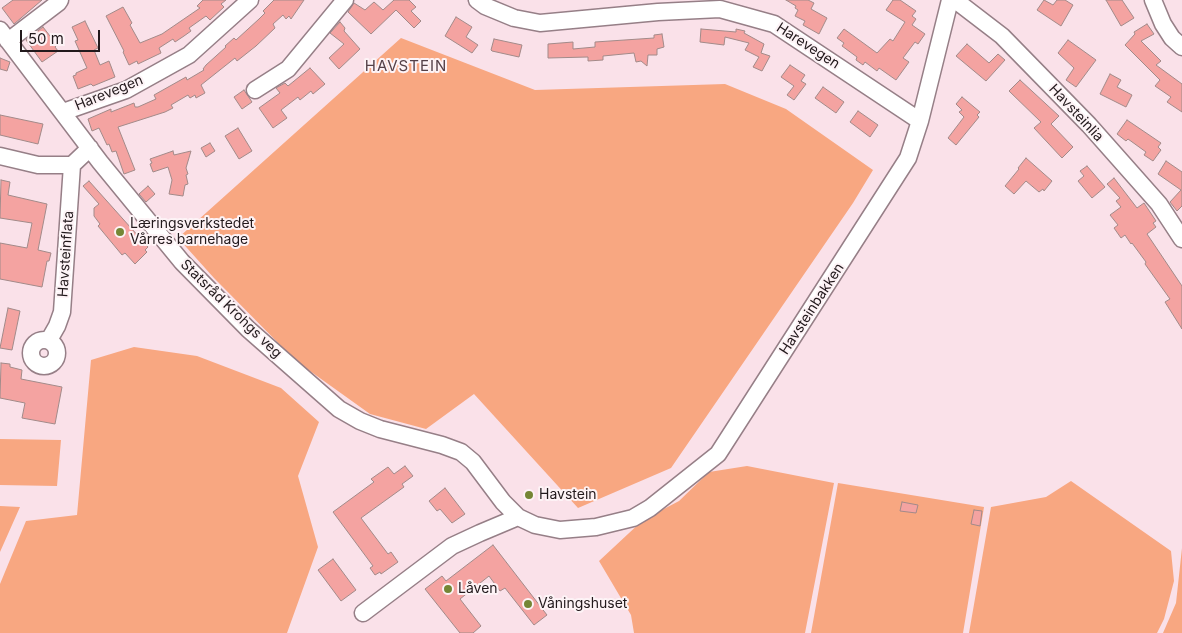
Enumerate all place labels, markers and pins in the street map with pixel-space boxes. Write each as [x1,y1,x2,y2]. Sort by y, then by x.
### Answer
place label: Læringsverkstedet Vårres barnehage [130,216,254,248]
marker: Læringsverkstedet Vårres barnehage [114,226,126,238]
place label: Havstein [539,487,597,503]
marker: Havstein [523,489,535,501]
place label: Låven [458,581,498,597]
marker: Låven [442,583,454,595]
place label: Våningshuset [538,596,627,612]
marker: Våningshuset [522,598,534,610]

